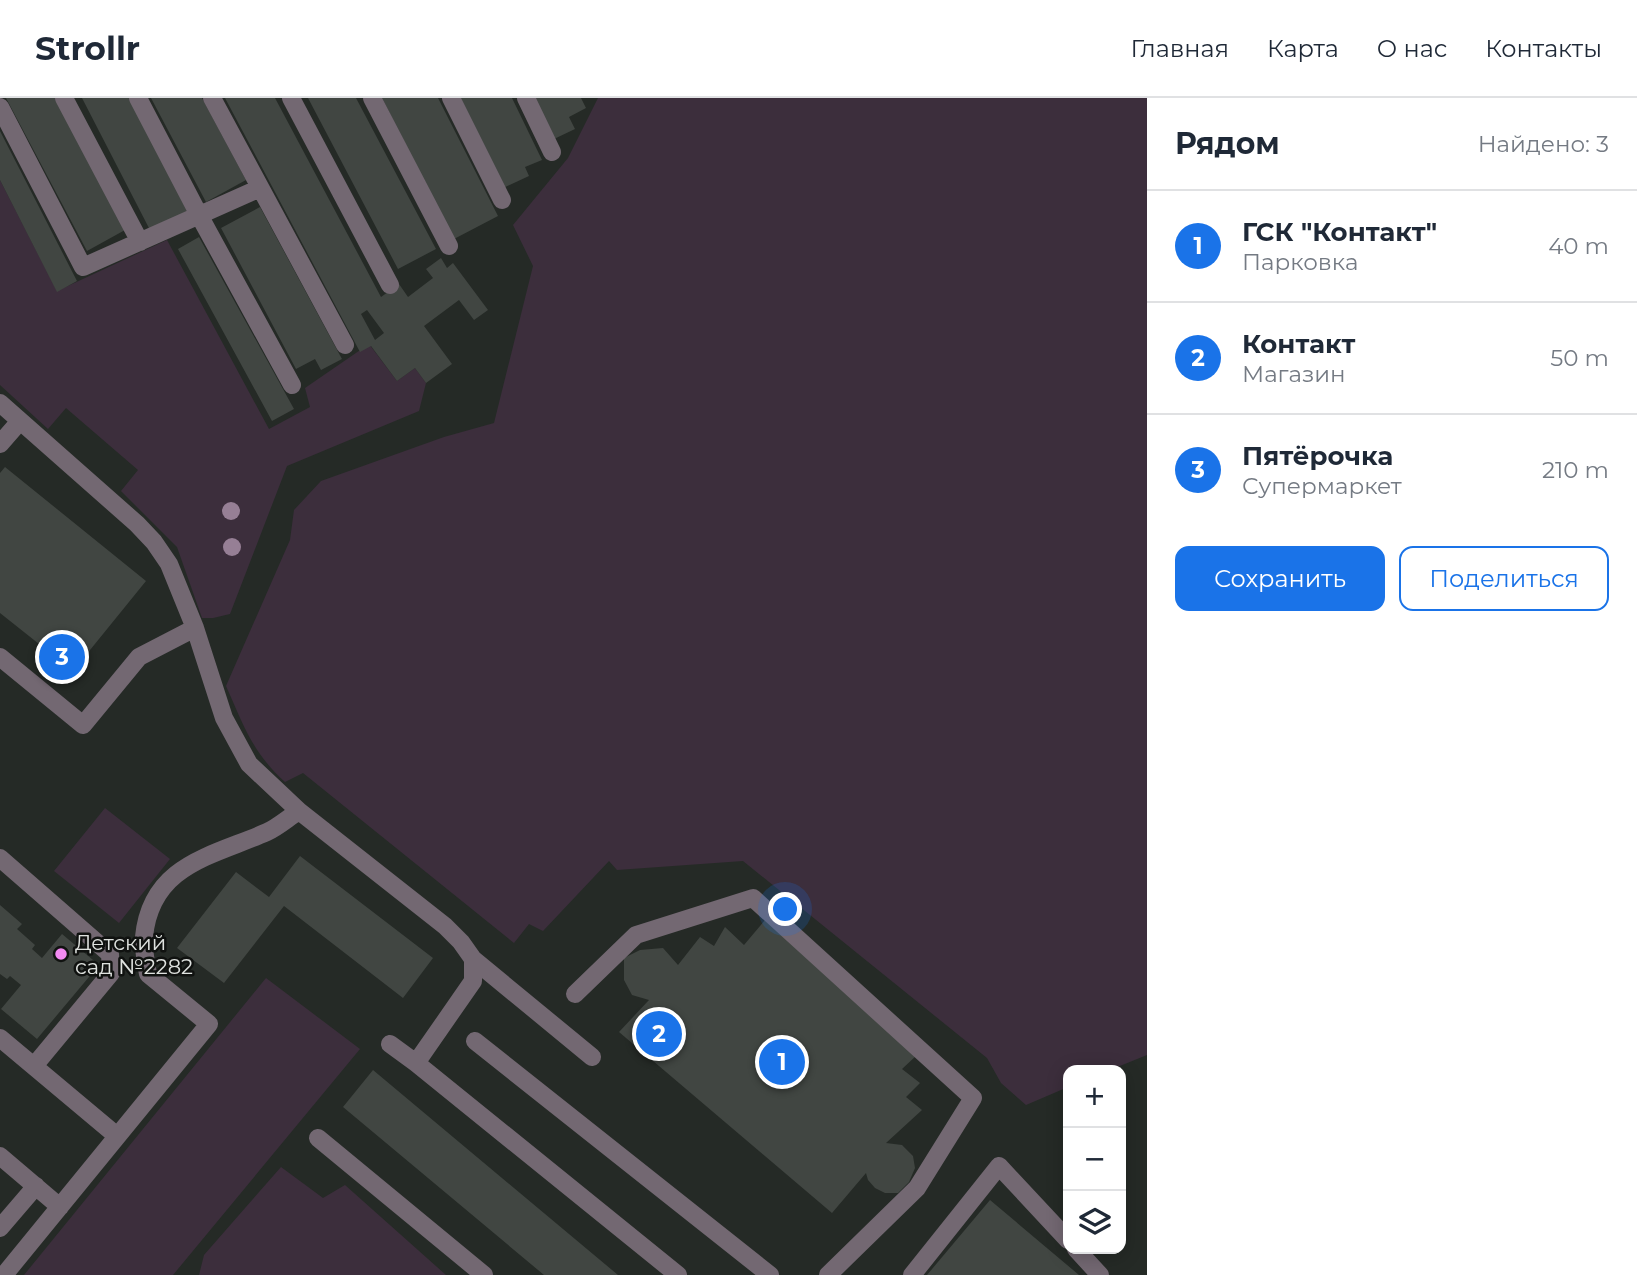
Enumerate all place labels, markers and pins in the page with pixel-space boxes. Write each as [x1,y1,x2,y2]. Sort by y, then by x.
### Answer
pin: 3 [39,631,85,683]
place label: Детский сад №2282 [75,930,193,979]
marker: Детский сад №2282 [53,946,69,962]
pin: 2 [636,1008,682,1060]
pin: 1 [759,1036,805,1088]

